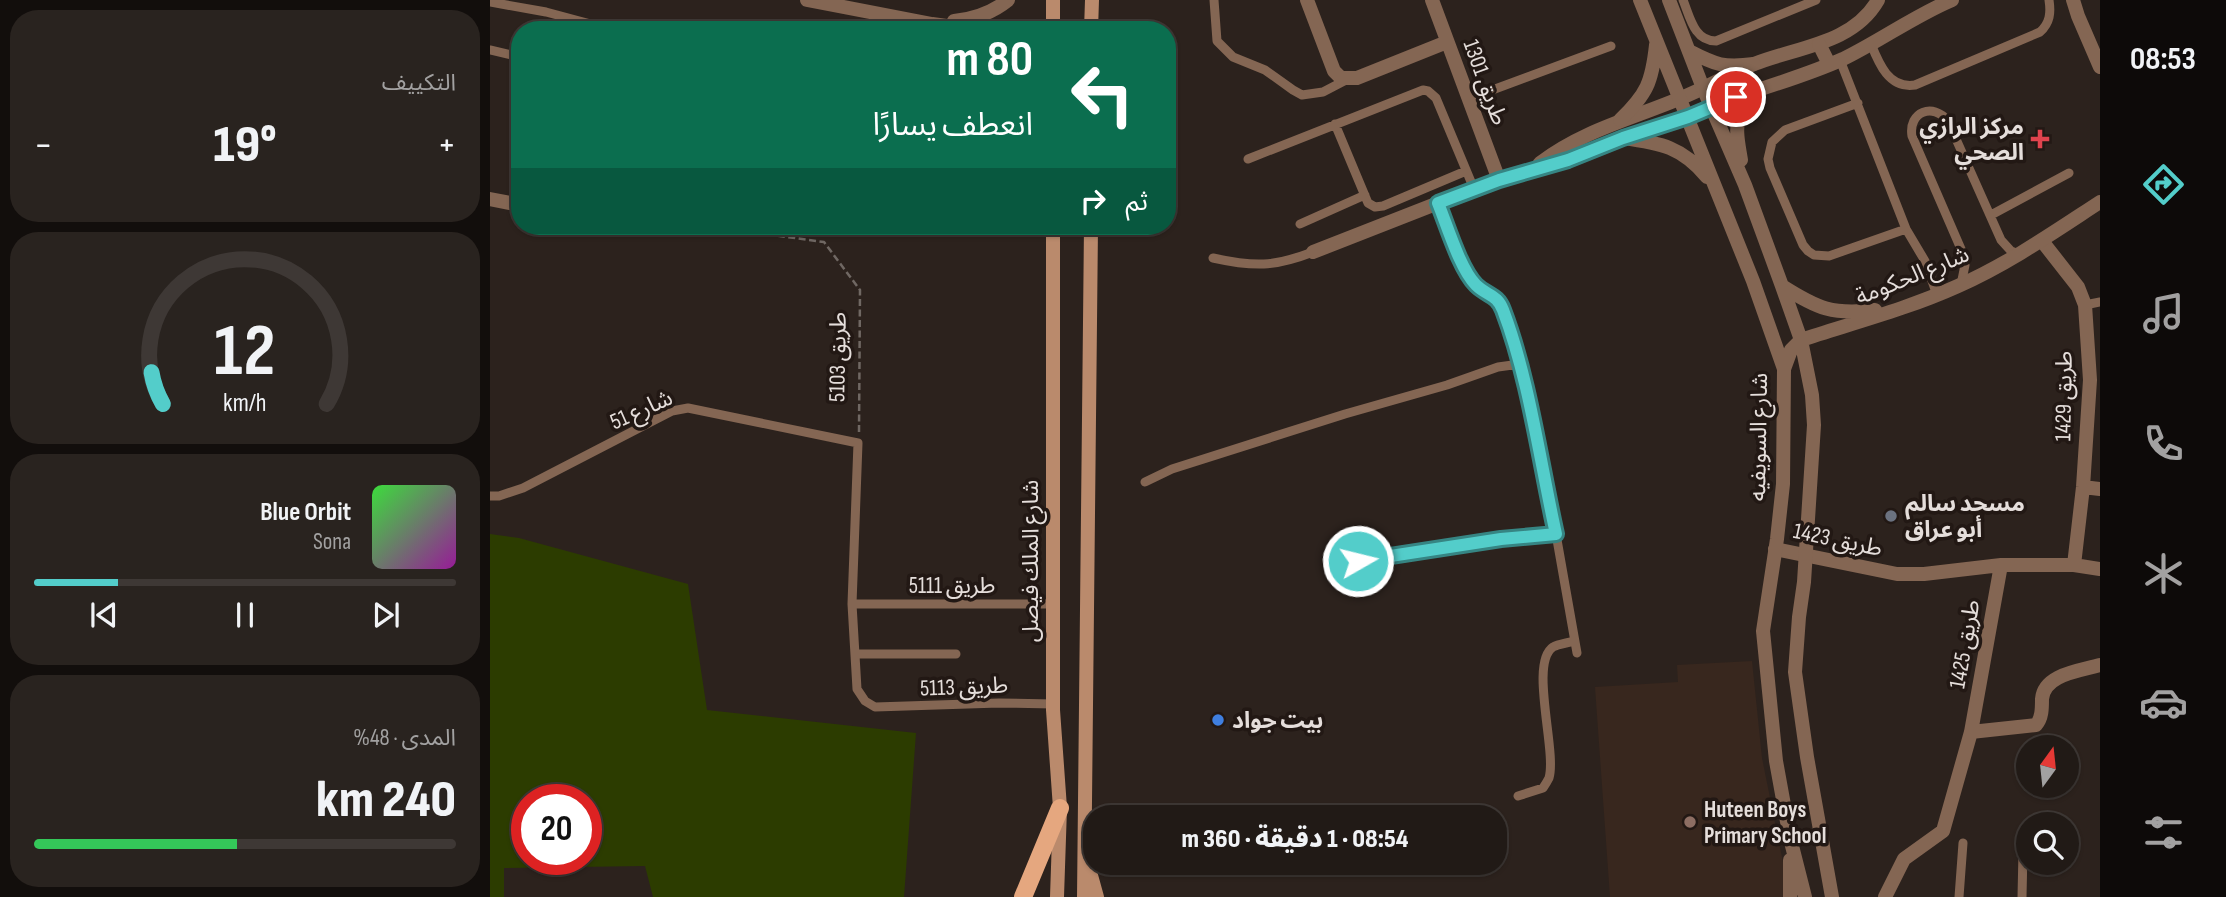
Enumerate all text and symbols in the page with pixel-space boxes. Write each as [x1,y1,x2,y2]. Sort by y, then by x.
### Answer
text: 80 m [946,31,1033,90]
street label: طريق 1301 [1457,36,1513,129]
text: 08:53 [2130,40,2196,79]
icon: left [1057,49,1148,140]
pin [1706,67,1766,127]
text: التكييف [382,69,456,97]
icon: arrive [1717,78,1755,116]
text: انعطف يسارًا [873,106,1033,145]
place label: مركز الرازي الصحي [1919,113,2024,170]
text: 19° [213,114,277,177]
text: − [34,123,53,168]
text: + [437,123,456,168]
marker: مركز الرازي الصحي [2030,129,2050,149]
icon: directions [2139,160,2188,209]
icon: right [1074,182,1112,220]
text: ثم [1126,187,1148,218]
street label: شارع الحكومة [1851,240,1974,313]
icon: music [2139,289,2188,338]
text: 12 [214,308,276,396]
street label: طريق 5103 [823,312,853,402]
street label: طريق 1429 [2049,350,2079,442]
street label: شارع السويفيه [1744,373,1776,501]
street label: شارع 51 [606,384,678,438]
text: km/h [223,387,267,418]
icon: phone [2139,419,2188,468]
street label: شارع الملك فيصل [1017,480,1047,642]
place label: مسجد سالم أبو عراق [1905,490,2025,544]
text: Blue Orbit [260,497,351,528]
marker: مسجد سالم أبو عراق [1883,508,1899,524]
street label: طريق 1423 [1791,517,1885,563]
position arrow [1321,524,1395,598]
text: Sona [313,528,351,556]
icon: climate [2139,549,2188,598]
street label: طريق 5111 [909,572,995,600]
icon: previous [85,596,123,634]
icon: pause [226,596,264,634]
icon: next [367,596,405,634]
street label: طريق 1425 [1943,598,1987,691]
street label: طريق 5113 [920,671,1009,703]
icon: car [2139,678,2188,727]
place label: بيت جواد [1232,707,1323,735]
marker: بيت جواد [1210,712,1226,728]
text: المدى · 48% [353,724,456,752]
north arrow [2016,735,2079,798]
map controls [2016,735,2079,875]
text: 240 km [316,769,456,832]
speed limit sign: 20 [511,784,602,875]
place label: Huteen Boys Primary School [1704,796,1826,850]
icon: filters [2139,808,2188,857]
button: search [2016,812,2079,875]
marker: Huteen Boys Primary School [1682,814,1698,830]
text: 08:54 · 1 دقيقة · 360 m [1182,824,1408,855]

